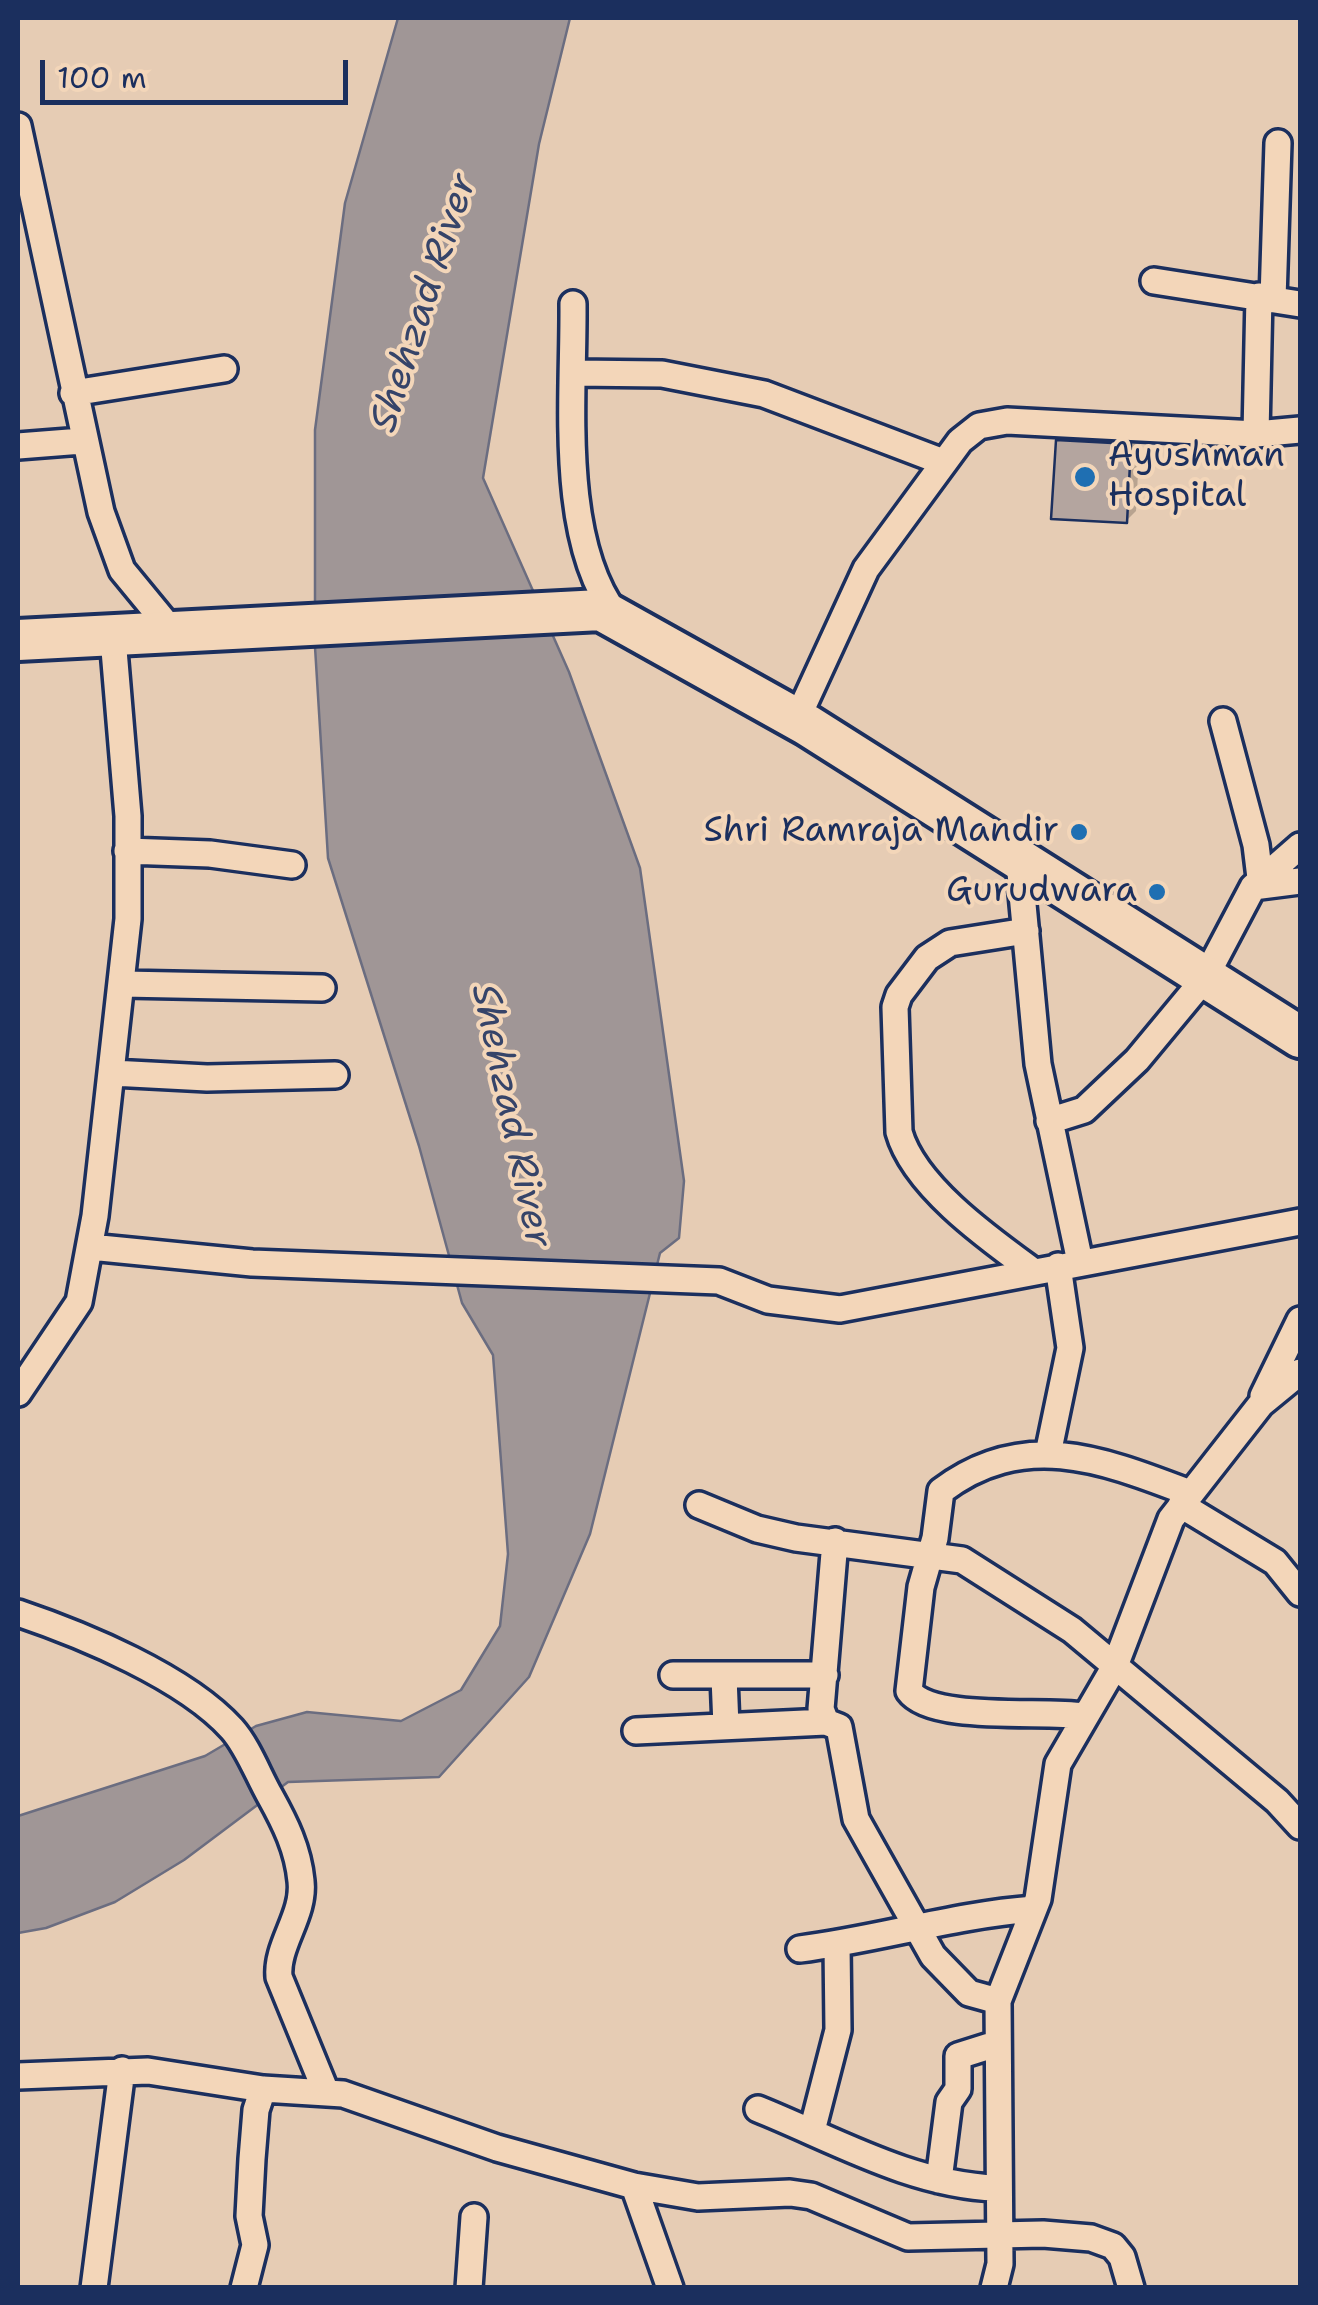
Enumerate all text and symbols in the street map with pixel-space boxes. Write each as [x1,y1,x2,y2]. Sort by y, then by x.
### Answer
scale bar [45,40,352,102]
text: 100 m [57,57,147,98]
water label: Shehzad River [362,168,488,438]
place label: Ayushman Hospital [1108,436,1285,518]
marker: Ayushman Hospital [1072,464,1098,490]
place label: Shri Ramraja Mandir [703,811,1059,853]
marker: Shri Ramraja Mandir [1068,821,1090,843]
place label: Gurudwara [946,871,1137,913]
marker: Gurudwara [1146,881,1168,903]
water label: Shehzad River [460,980,560,1252]

